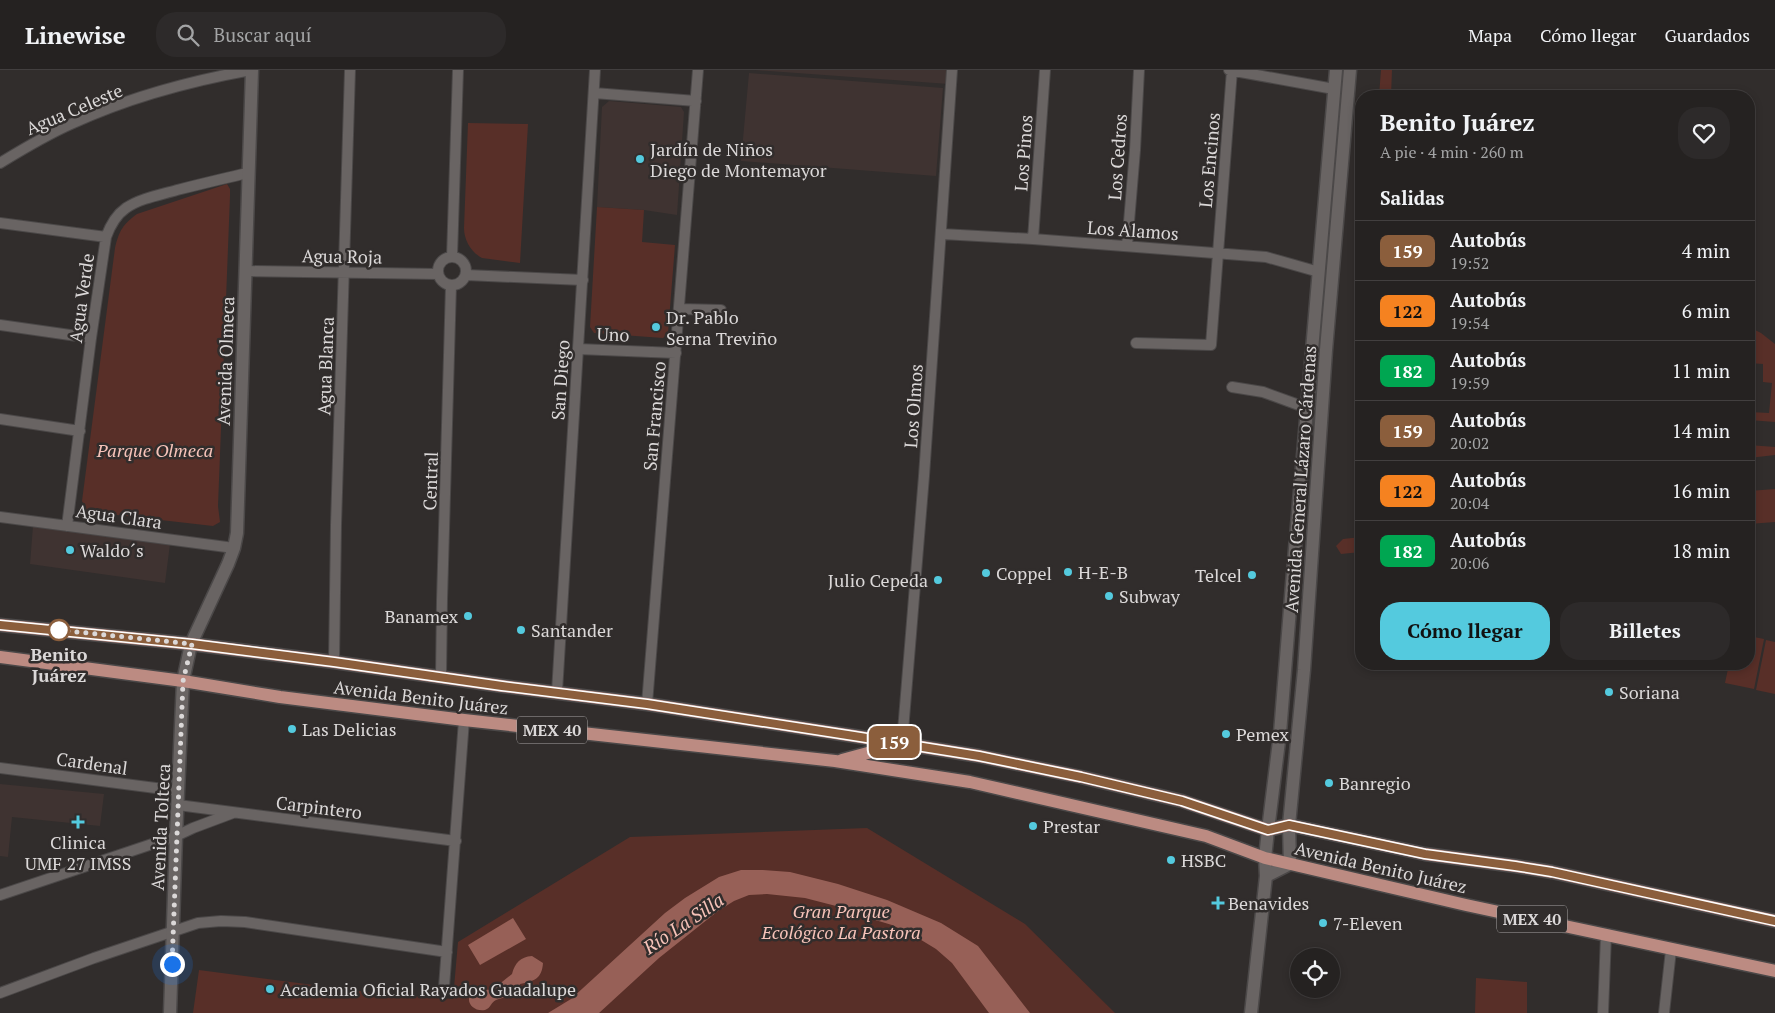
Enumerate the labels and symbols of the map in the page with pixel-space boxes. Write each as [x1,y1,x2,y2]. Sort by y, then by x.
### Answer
street label: Agua Celeste [22,78,126,140]
street label: Los Encinos [1193,111,1225,209]
street label: Los Cedros [1102,113,1132,201]
street label: Los Pinos [1008,114,1038,192]
place label: Jardín de Niños Diego de Montemayor [650,137,827,182]
marker: Jardín de Niños Diego de Montemayor [634,153,646,165]
street label: Los Alamos [1086,215,1180,245]
street label: Agua Roja [302,243,382,269]
street label: Agua Verde [63,252,99,344]
street label: Avenida Olmeca [211,296,239,426]
place label: Dr. Pablo Serna Treviño [666,305,777,350]
street label: Agua Blanca [311,316,339,416]
street label: Uno [596,321,630,347]
marker: Dr. Pablo Serna Treviño [650,321,662,333]
street label: San Diego [545,339,575,421]
street label: Avenida General Lázaro Cárdenas [1279,345,1321,613]
street label: San Francisco [637,360,671,472]
street label: Los Olmos [898,363,928,449]
park label: Parque Olmeca [96,438,213,462]
street label: Central [417,451,443,511]
street label: Agua Clara [74,498,164,534]
place label: Waldo´s [80,538,144,562]
marker: Waldo´s [64,544,76,556]
place label: H-E-B [1078,560,1128,584]
place label: Coppel [996,561,1052,585]
place label: Telcel [1195,563,1242,587]
marker: H-E-B [1062,566,1074,578]
marker: Coppel [980,567,992,579]
place label: Julio Cepeda [828,568,928,592]
marker: Telcel [1246,569,1258,581]
marker: Julio Cepeda [932,574,944,586]
place label: Subway [1119,584,1181,608]
marker: Subway [1103,590,1115,602]
place label: Banamex [384,604,459,628]
marker: Banamex [462,610,474,622]
place label: Santander [531,618,613,642]
marker: Benito Juárez [48,619,70,641]
marker: Santander [515,624,527,636]
place label: Benito Juárez [31,642,88,687]
street label: Avenida Benito Juárez [332,674,510,720]
place label: Soriana [1619,680,1680,704]
marker: Soriana [1603,686,1615,698]
road number: MEX 40 [517,716,587,744]
place label: Las Delicias [302,717,396,741]
place label: Pemex [1236,722,1290,746]
marker: Las Delicias [286,723,298,735]
line badge: 159 [865,726,923,758]
marker: Pemex [1220,728,1232,740]
street label: Cardenal [55,746,129,780]
street label: Avenida Tolteca [145,763,175,891]
place label: Banregio [1339,771,1411,795]
marker: Banregio [1323,777,1335,789]
street label: Carpintero [275,790,363,824]
place label: Prestar [1043,814,1100,838]
marker: Clinica UMF 27 IMSS [71,815,85,829]
marker: Prestar [1027,820,1039,832]
place label: Clinica UMF 27 IMSS [25,830,131,875]
street label: Avenida Benito Juárez [1293,836,1469,898]
place label: HSBC [1181,848,1226,872]
marker: HSBC [1165,854,1177,866]
water label: Río La Silla [637,887,728,960]
place label: Benavides [1228,891,1309,915]
marker: Benavides [1212,897,1224,909]
park label: Gran Parque Ecológico La Pastora [760,899,921,944]
road number: MEX 40 [1497,906,1567,932]
place label: 7-Eleven [1333,911,1403,935]
marker: 7-Eleven [1317,917,1329,929]
your location [160,952,185,977]
place label: Academia Oficial Rayados Guadalupe [280,977,576,1001]
marker: Academia Oficial Rayados Guadalupe [264,983,276,995]

